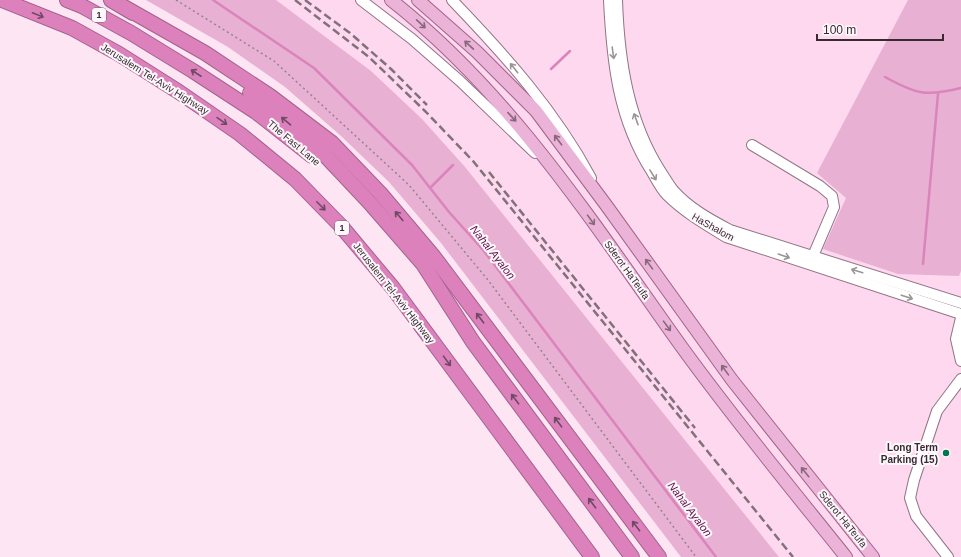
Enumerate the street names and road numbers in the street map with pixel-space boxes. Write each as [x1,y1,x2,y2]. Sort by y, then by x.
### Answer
road number: 1 [92,8,106,22]
street label: Jerusalem Tel-Aviv Highway [99,41,211,117]
street label: The Fast Lane [266,118,323,168]
street label: HaShalom [690,211,736,243]
road number: 1 [335,221,349,235]
street label: Sderot HaTeufa [602,239,652,302]
street label: Jerusalem Tel-Aviv Highway [351,240,437,346]
street label: Sderot HaTeufa [817,489,869,550]

